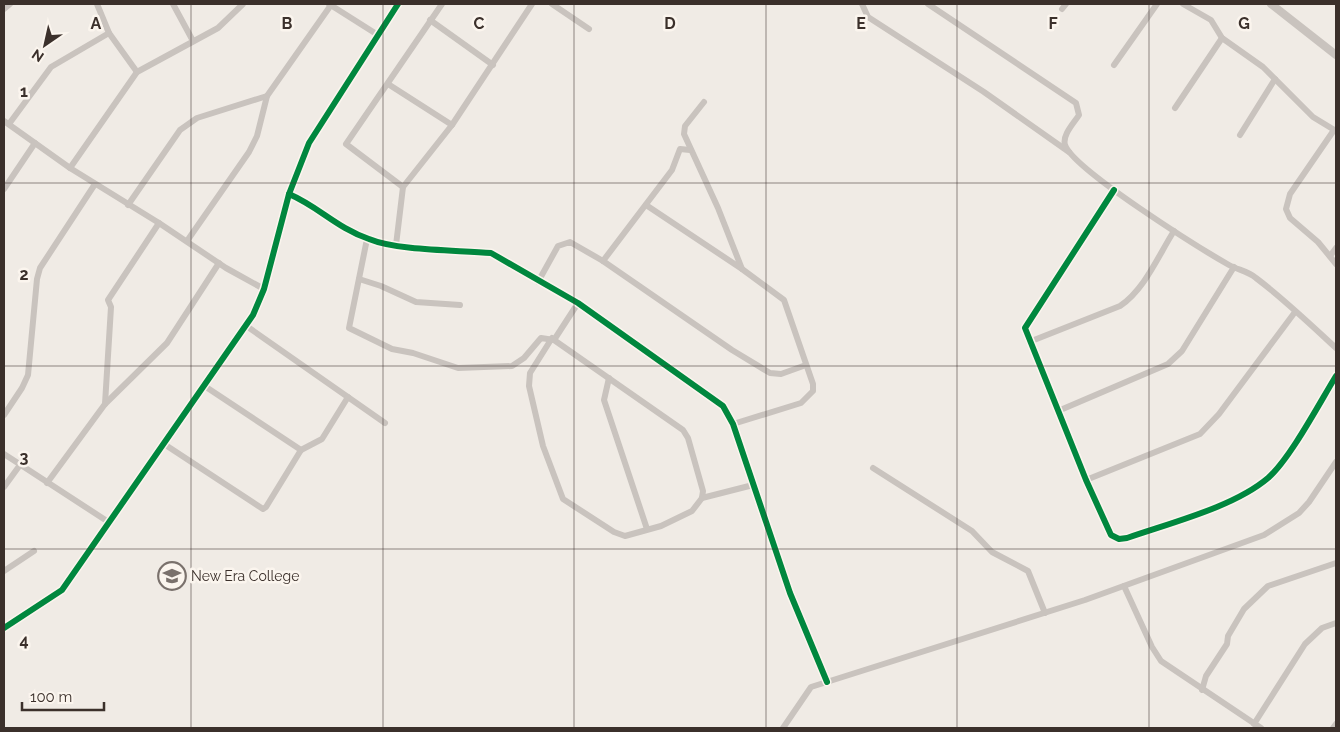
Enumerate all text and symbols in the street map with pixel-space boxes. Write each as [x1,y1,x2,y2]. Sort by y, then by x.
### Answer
text: A [91,14,102,33]
text: B [282,14,293,33]
text: C [474,14,485,33]
text: D [664,14,676,33]
text: E [856,14,866,33]
text: F [1048,14,1058,33]
text: G [1238,14,1250,33]
north arrow [20,20,70,70]
text: N [29,46,47,65]
text: 1 [20,82,28,101]
text: 2 [19,265,29,284]
text: 3 [20,448,29,467]
school or university icon: New Era College [157,561,187,591]
place label: New Era College [191,568,299,584]
text: 4 [19,631,29,650]
scale bar [22,680,105,712]
text: 100 m [30,688,72,706]

